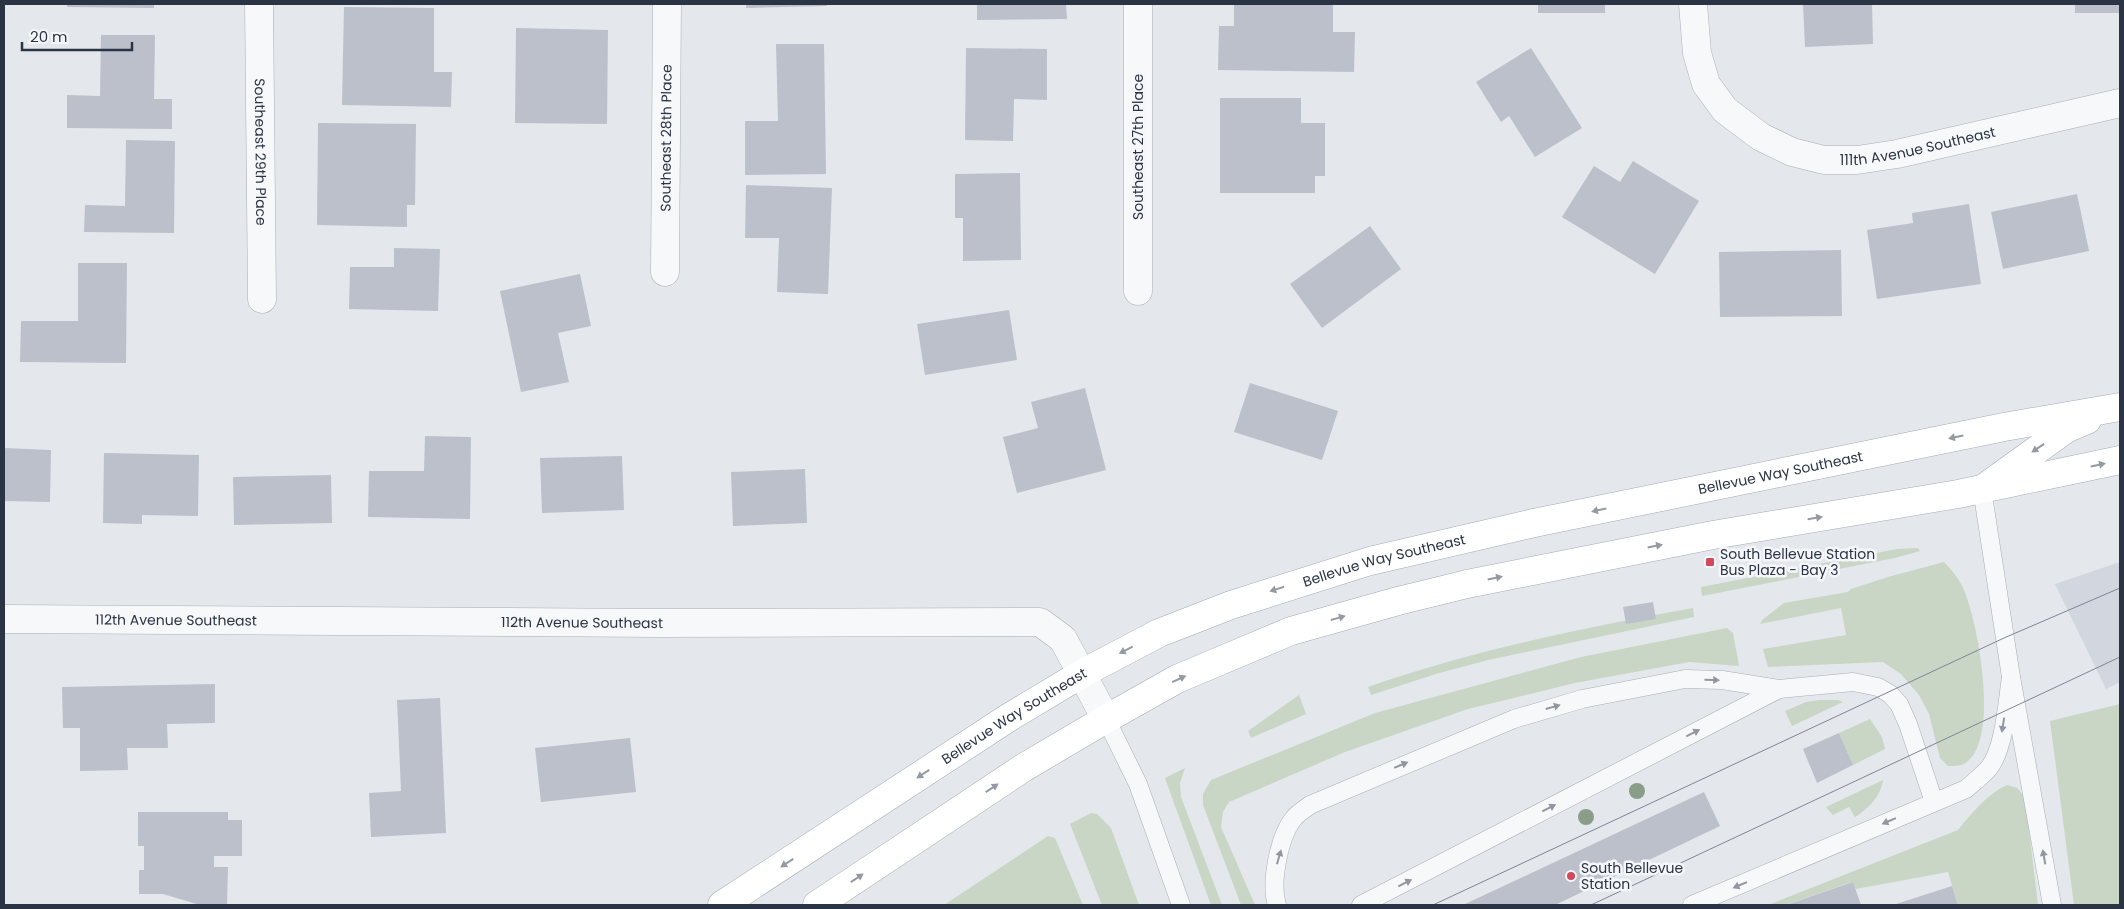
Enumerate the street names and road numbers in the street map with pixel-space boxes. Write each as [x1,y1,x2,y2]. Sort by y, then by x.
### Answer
street label: Southeast 28th Place [655,64,677,212]
street label: Southeast 27th Place [1128,74,1148,220]
street label: Southeast 29th Place [250,78,271,226]
street label: 111th Avenue Southeast [1840,122,1997,170]
street label: Bellevue Way Southeast [1696,446,1865,499]
street label: Bellevue Way Southeast [1300,529,1467,592]
street label: 112th Avenue Southeast [95,610,257,631]
street label: 112th Avenue Southeast [501,612,663,633]
street label: Bellevue Way Southeast [938,663,1090,769]

